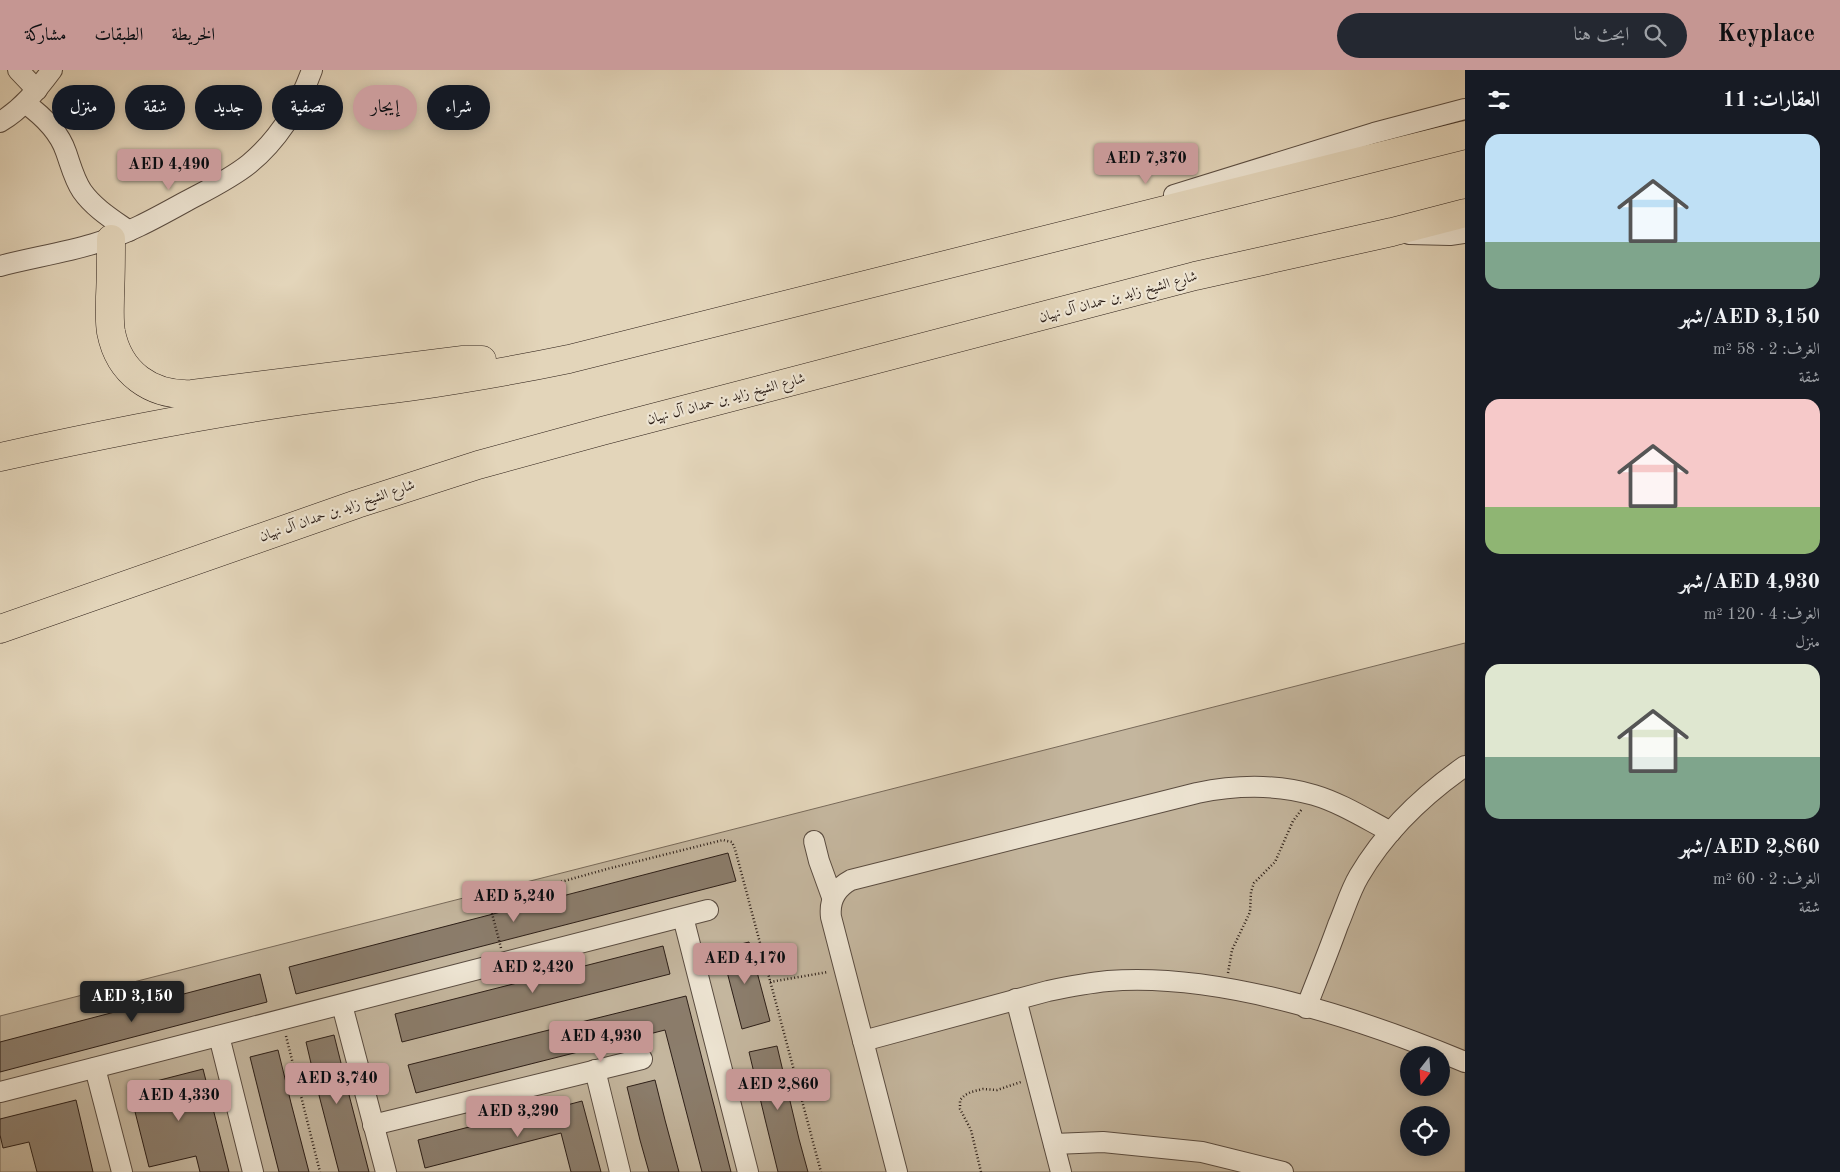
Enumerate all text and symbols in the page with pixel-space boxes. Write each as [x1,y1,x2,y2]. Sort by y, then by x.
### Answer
search box [1337,13,1687,58]
icon: search [1641,21,1669,49]
text: Keyplace [1717,23,1815,47]
text: مشاركة [25,26,66,44]
text: الطبقات [94,26,143,44]
text: الخريطة [171,26,215,44]
text: ابحث هنا [1573,26,1629,45]
chip: منزل [52,85,115,130]
chip: شقة [125,85,185,130]
chip: جديد [195,85,262,130]
chip: تصفية [272,85,343,130]
chip: إيجار [353,85,417,130]
chip: شراء [427,85,490,130]
icon: filters [1485,86,1513,114]
text: العقارات: 11 [1723,90,1820,111]
pin: AED 7,370 [1089,142,1203,185]
pin: AED 4,490 [112,148,226,191]
text: AED 7,370 [1105,151,1187,167]
text: AED 4,490 [128,157,210,173]
icon: home [1608,166,1698,256]
street label: شارع الشيخ زايد بن حمدان آل نهيان [1037,267,1200,330]
text: AED 3,150/شهر [1679,307,1820,328]
text: الغرف: 2 · 58 m² [1713,342,1820,358]
street label: شارع الشيخ زايد بن حمدان آل نهيان [645,369,808,432]
text: شقة [1799,370,1820,386]
icon: home [1608,431,1698,521]
street label: شارع الشيخ زايد بن حمدان آل نهيان [257,476,418,549]
text: AED 4,930/شهر [1679,572,1820,593]
text: الغرف: 4 · 120 m² [1704,607,1820,623]
text: منزل [1795,635,1820,651]
icon: home [1608,696,1698,786]
text: AED 2,860/شهر [1679,837,1820,858]
text: الغرف: 2 · 60 m² [1713,872,1820,888]
pin: AED 5,240 [457,880,571,923]
text: AED 5,240 [473,889,555,905]
text: شقة [1799,900,1820,916]
pin: AED 4,170 [688,942,802,985]
text: AED 4,170 [704,951,786,967]
pin: AED 2,420 [476,952,590,994]
text: AED 2,420 [492,960,574,976]
pin: AED 3,150 [75,980,189,1023]
text: AED 3,150 [91,989,173,1005]
pin: AED 4,930 [544,1020,658,1063]
text: AED 4,930 [560,1029,642,1045]
north arrow [1400,1046,1450,1096]
map controls [1400,1046,1450,1156]
pin: AED 3,740 [280,1062,394,1105]
pin: AED 2,860 [721,1068,835,1111]
text: AED 3,740 [296,1071,378,1087]
text: AED 2,860 [737,1077,819,1093]
pin: AED 4,330 [122,1080,236,1122]
text: AED 4,330 [138,1088,220,1104]
pin: AED 3,290 [461,1096,575,1138]
text: AED 3,290 [477,1104,559,1120]
button: locate [1400,1106,1450,1156]

